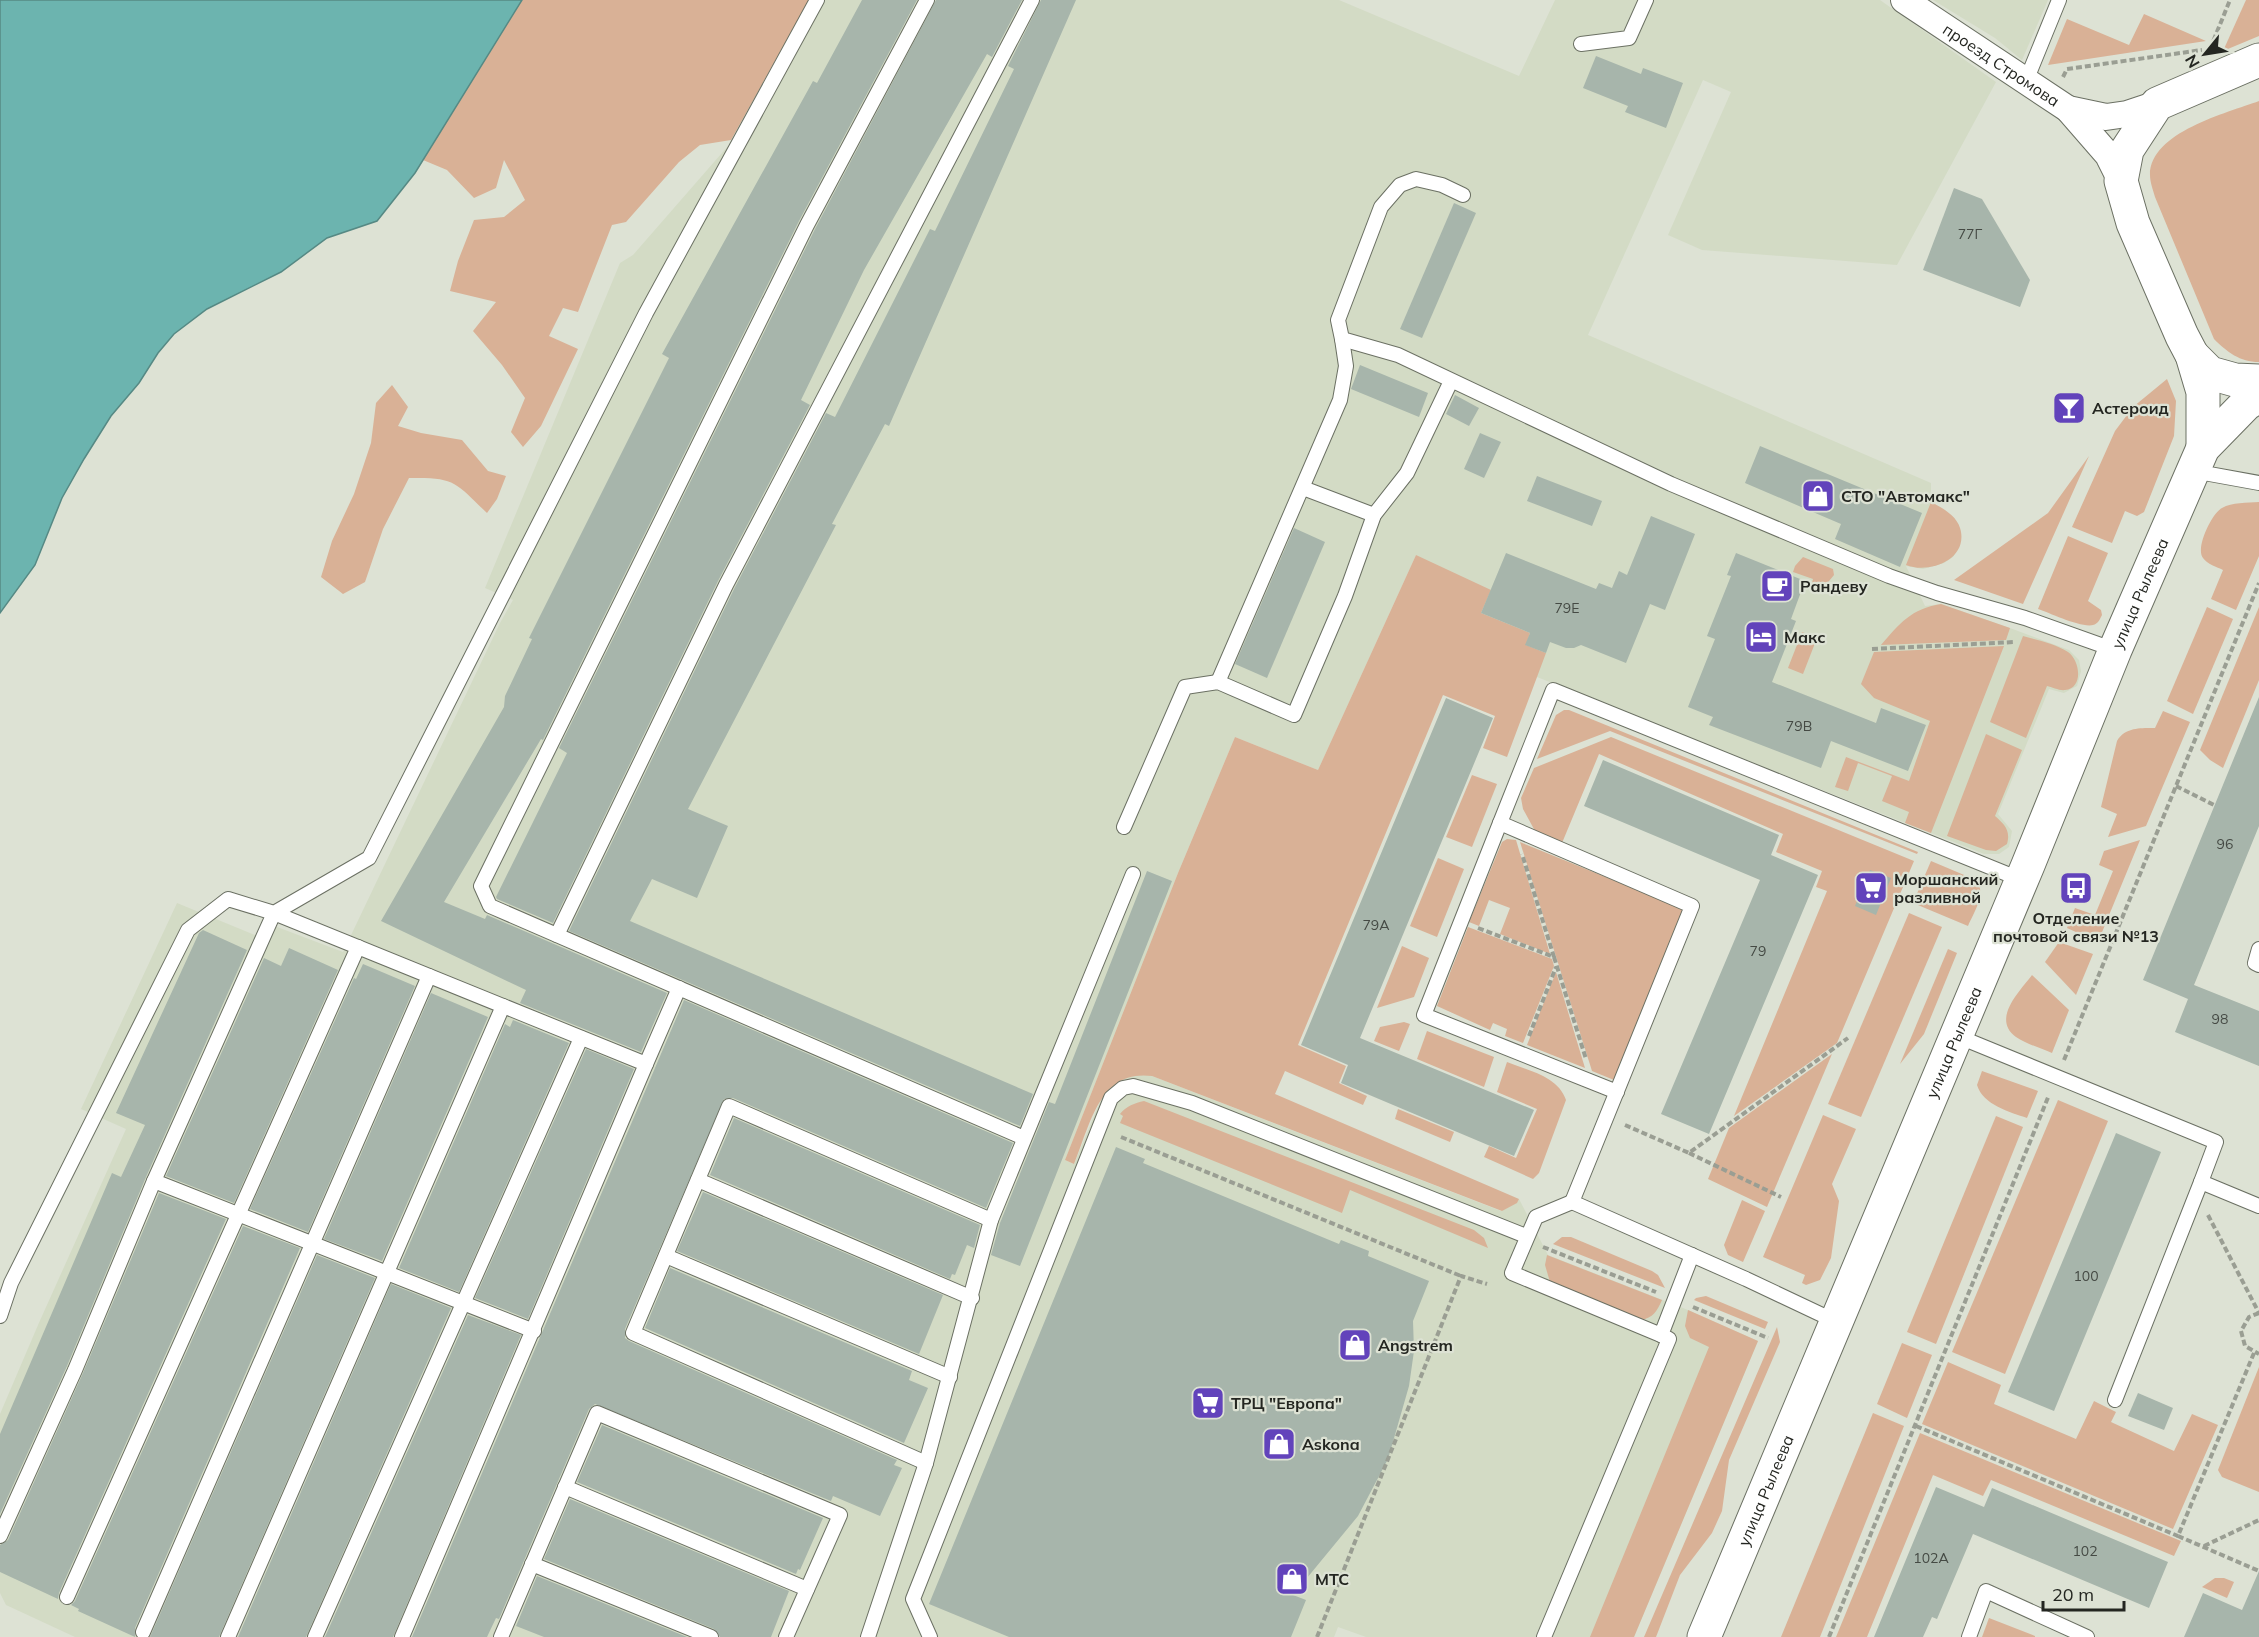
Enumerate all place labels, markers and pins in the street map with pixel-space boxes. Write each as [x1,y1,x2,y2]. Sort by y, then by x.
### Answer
bar icon: Астероид [2051,390,2087,426]
place label: Астероид [2092,398,2169,418]
shop icon: СТО "Автомакс" [1800,478,1836,514]
place label: СТО "Автомакс" [1841,486,1970,506]
cafe icon: Рандеву [1759,568,1795,604]
place label: Рандеву [1800,576,1868,596]
hotel icon: Макс [1743,619,1779,655]
place label: Макс [1784,627,1825,647]
place label: Моршанский разливной [1894,869,1998,907]
supermarket icon: Моршанский разливной [1853,870,1889,906]
bus stop icon: Отделение почтовой связи №13 [2058,870,2094,906]
place label: Отделение почтовой связи №13 [1993,908,2159,946]
shop icon: Angstrem [1337,1327,1373,1363]
place label: Angstrem [1378,1335,1453,1355]
supermarket icon: ТРЦ "Европа" [1190,1385,1226,1421]
place label: ТРЦ "Европа" [1231,1393,1342,1413]
shop icon: Askona [1261,1426,1297,1462]
place label: Askona [1302,1434,1360,1454]
shop icon: МТС [1274,1561,1310,1597]
place label: МТС [1315,1569,1349,1589]

